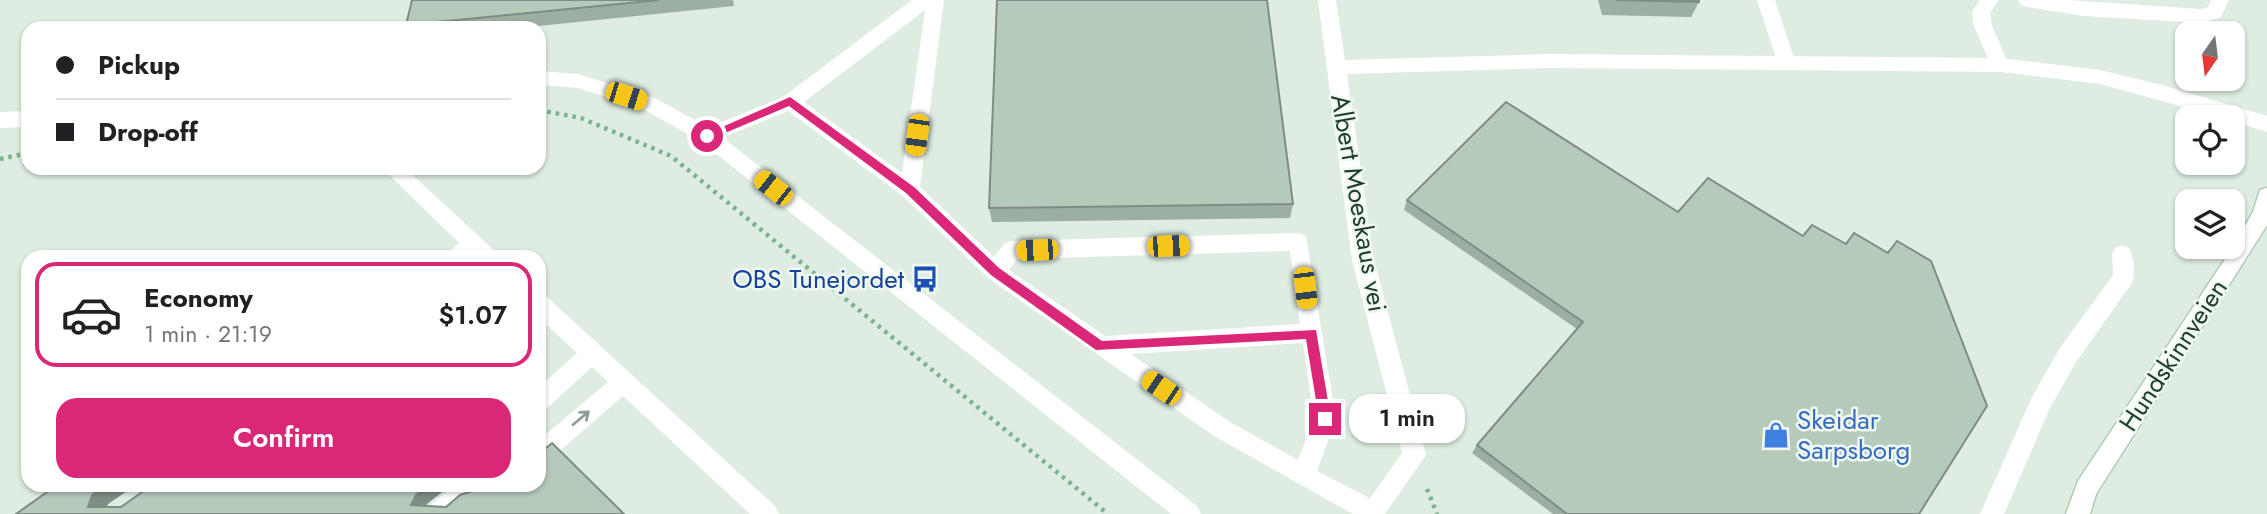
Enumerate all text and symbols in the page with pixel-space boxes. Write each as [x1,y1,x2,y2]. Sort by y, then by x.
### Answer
north arrow [2175,21,2245,91]
map controls [2175,21,2245,259]
text: Pickup [98,46,180,84]
car [603,80,650,112]
street label: Albert Moeskaus vei [1321,91,1397,315]
button: locate [2175,105,2245,175]
text: Drop-off [98,113,198,151]
car [904,113,931,157]
route start [691,120,723,152]
car [750,167,797,209]
button: layers [2175,189,2245,259]
car [1147,235,1190,257]
car [1016,239,1059,261]
place label: OBS Tunejordet [732,260,905,298]
bus stop icon: OBS Tunejordet [910,264,940,294]
car [1293,266,1318,310]
street label: Hundskinnveien [2109,271,2237,439]
text: Economy [144,279,253,317]
icon: car [60,283,123,346]
text: $1.07 [438,296,507,334]
text: 1 min · 21:19 [144,317,272,351]
car [1138,368,1185,408]
callout: 1 min [1350,394,1465,444]
button: Confirm [56,398,511,478]
text: 1 min [1379,401,1435,435]
place label: Skeidar Sarpsborg [1797,401,1910,469]
route end [1309,403,1341,435]
one-way arrow [572,410,590,426]
shop icon: Skeidar Sarpsborg [1761,420,1791,450]

